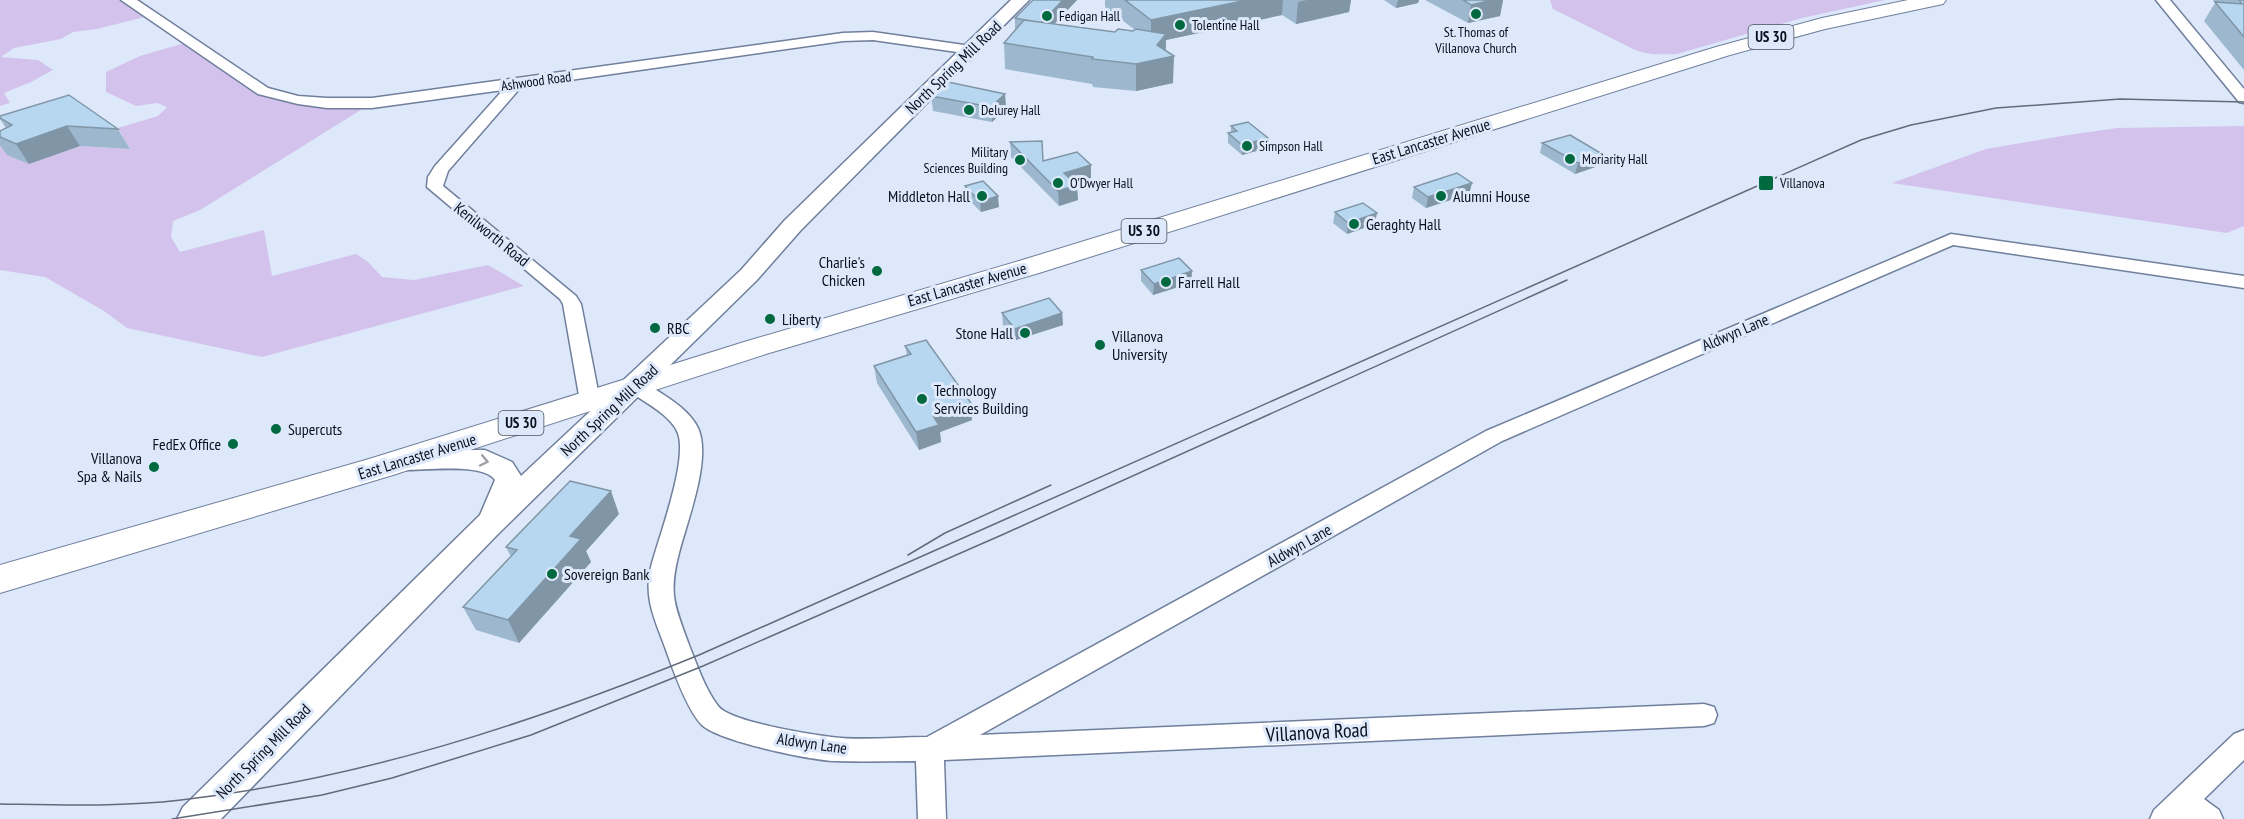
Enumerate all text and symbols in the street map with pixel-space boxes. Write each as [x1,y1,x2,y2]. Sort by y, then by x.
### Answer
place label: Fedigan Hall [1059,7,1121,25]
marker: St. Thomas of Villanova Church [1469,7,1483,21]
marker: Fedigan Hall [1040,9,1054,23]
street label: North Spring Mill Road [901,16,1005,118]
place label: Tolentine Hall [1192,16,1260,34]
marker: Tolentine Hall [1173,18,1187,32]
place label: St. Thomas of Villanova Church [1434,23,1517,57]
road number: US 30 [1748,25,1794,49]
street label: Ashwood Road [500,67,572,95]
place label: Delurey Hall [981,101,1041,119]
marker: Delurey Hall [962,103,976,117]
street label: East Lancaster Avenue [1370,114,1492,168]
place label: Simpson Hall [1259,137,1323,155]
marker: Simpson Hall [1240,139,1254,153]
place label: Military Sciences Building [924,143,1009,177]
place label: Moriarity Hall [1582,150,1648,168]
marker: Moriarity Hall [1563,152,1577,166]
marker: Military Sciences Building [1013,153,1027,167]
place label: O'Dwyer Hall [1070,174,1134,192]
marker: Villanova [1757,174,1775,192]
place label: Villanova [1779,174,1825,192]
marker: O'Dwyer Hall [1051,176,1065,190]
place label: Middleton Hall [888,186,970,206]
place label: Alumni House [1453,186,1530,206]
marker: Middleton Hall [975,189,989,203]
marker: Alumni House [1434,189,1448,203]
street label: Kenilworth Road [450,198,534,271]
place label: Geraghty Hall [1366,214,1441,234]
marker: Geraghty Hall [1347,217,1361,231]
road number: US 30 [1122,219,1166,243]
place label: Charlie's Chicken [819,252,865,290]
street label: East Lancaster Avenue [905,258,1029,310]
marker: Charlie's Chicken [870,264,884,278]
place label: Farrell Hall [1178,272,1240,292]
marker: Farrell Hall [1159,275,1173,289]
place label: Liberty [782,309,821,329]
street label: Aldwyn Lane [1699,309,1771,355]
marker: Liberty [763,312,777,326]
place label: RBC [667,318,690,338]
marker: RBC [648,321,662,335]
place label: Stone Hall [956,323,1013,343]
marker: Stone Hall [1018,326,1032,340]
place label: Villanova University [1111,326,1167,364]
marker: Villanova University [1093,338,1107,352]
street label: North Spring Mill Road [556,360,662,460]
place label: Technology Services Building [934,380,1028,418]
marker: Technology Services Building [915,392,929,406]
road number: US 30 [498,411,544,435]
place label: Supercuts [288,419,342,439]
marker: Supercuts [269,422,283,436]
street label: East Lancaster Avenue [356,429,478,483]
place label: FedEx Office [152,434,221,454]
marker: FedEx Office [226,437,240,451]
place label: Villanova Spa & Nails [77,448,142,486]
one-way arrow [479,454,489,467]
marker: Villanova Spa & Nails [147,460,161,474]
street label: Aldwyn Lane [1263,519,1335,571]
place label: Sovereign Bank [564,564,650,584]
marker: Sovereign Bank [545,567,559,581]
street label: North Spring Mill Road [211,699,315,803]
street label: Villanova Road [1264,716,1369,748]
street label: Aldwyn Lane [776,728,848,758]

